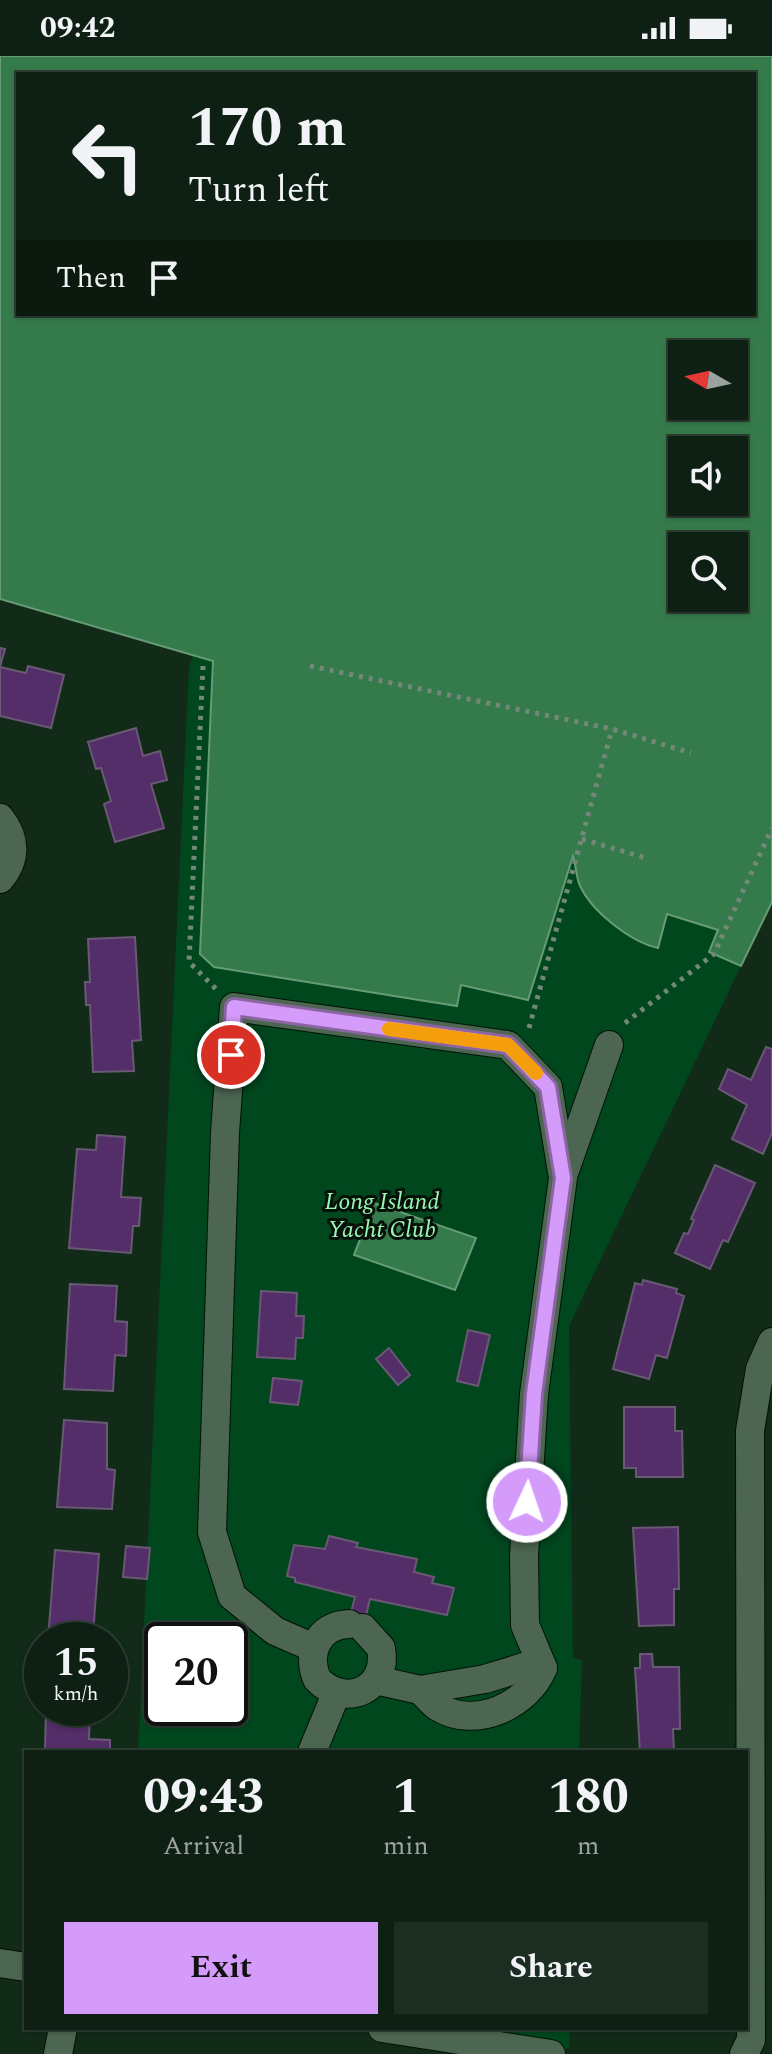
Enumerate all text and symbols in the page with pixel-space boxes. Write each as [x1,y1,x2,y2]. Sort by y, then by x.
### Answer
text: 09:42 [40,5,115,51]
text: 170 m [188,86,347,171]
icon: left [56,104,160,208]
text: Turn left [188,163,329,218]
text: Then [56,255,126,301]
icon: arrive [142,256,186,300]
north arrow [668,340,748,420]
map controls [668,340,748,612]
button: sound [668,436,748,516]
button: search [668,532,748,612]
pin [197,1021,265,1089]
icon: arrive [209,1033,253,1077]
park label: Long Island Yacht Club [324,1184,440,1248]
position arrow [485,1460,569,1544]
speed limit sign: 20 [144,1622,248,1726]
text: 15 [54,1633,98,1694]
text: km/h [54,1679,99,1709]
text: 09:43 [143,1761,264,1834]
text: 1 [392,1761,419,1834]
text: 180 [548,1761,629,1834]
text: Arrival [163,1826,244,1866]
text: min [383,1826,429,1866]
text: m [577,1826,599,1866]
button: Exit [64,1922,378,2014]
button: Share [394,1922,708,2014]

